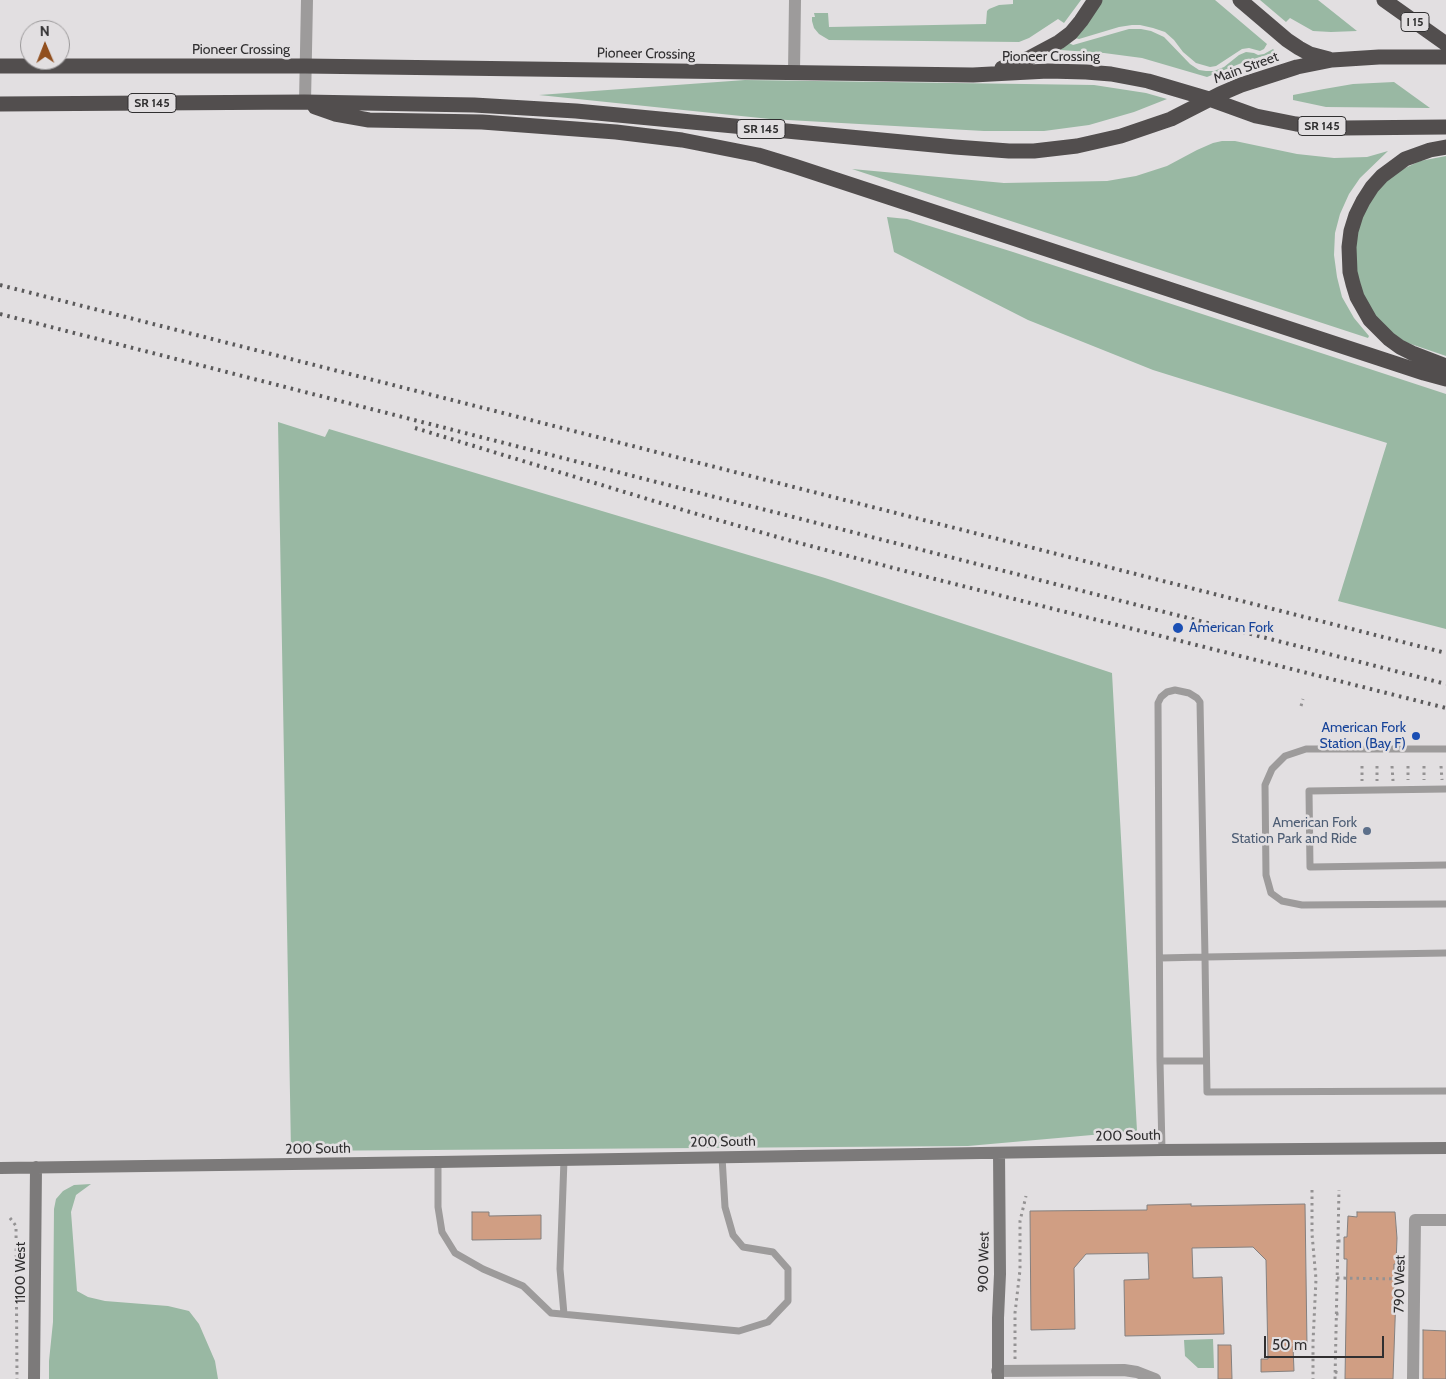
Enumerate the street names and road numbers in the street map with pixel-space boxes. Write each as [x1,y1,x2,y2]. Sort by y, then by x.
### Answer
road number: I 15 [1401,13,1429,32]
street label: Pioneer Crossing [192,42,290,58]
street label: Pioneer Crossing [597,45,695,63]
street label: Main Street [1211,48,1281,88]
street label: Pioneer Crossing [1002,49,1100,65]
road number: SR 145 [128,94,176,112]
road number: SR 145 [1298,116,1346,136]
road number: SR 145 [737,120,785,138]
street label: 200 South [1095,1127,1161,1145]
street label: 200 South [690,1133,756,1151]
street label: 200 South [285,1140,351,1158]
street label: 900 West [975,1231,993,1293]
street label: 1100 West [13,1242,29,1304]
street label: 790 West [1391,1255,1409,1313]

